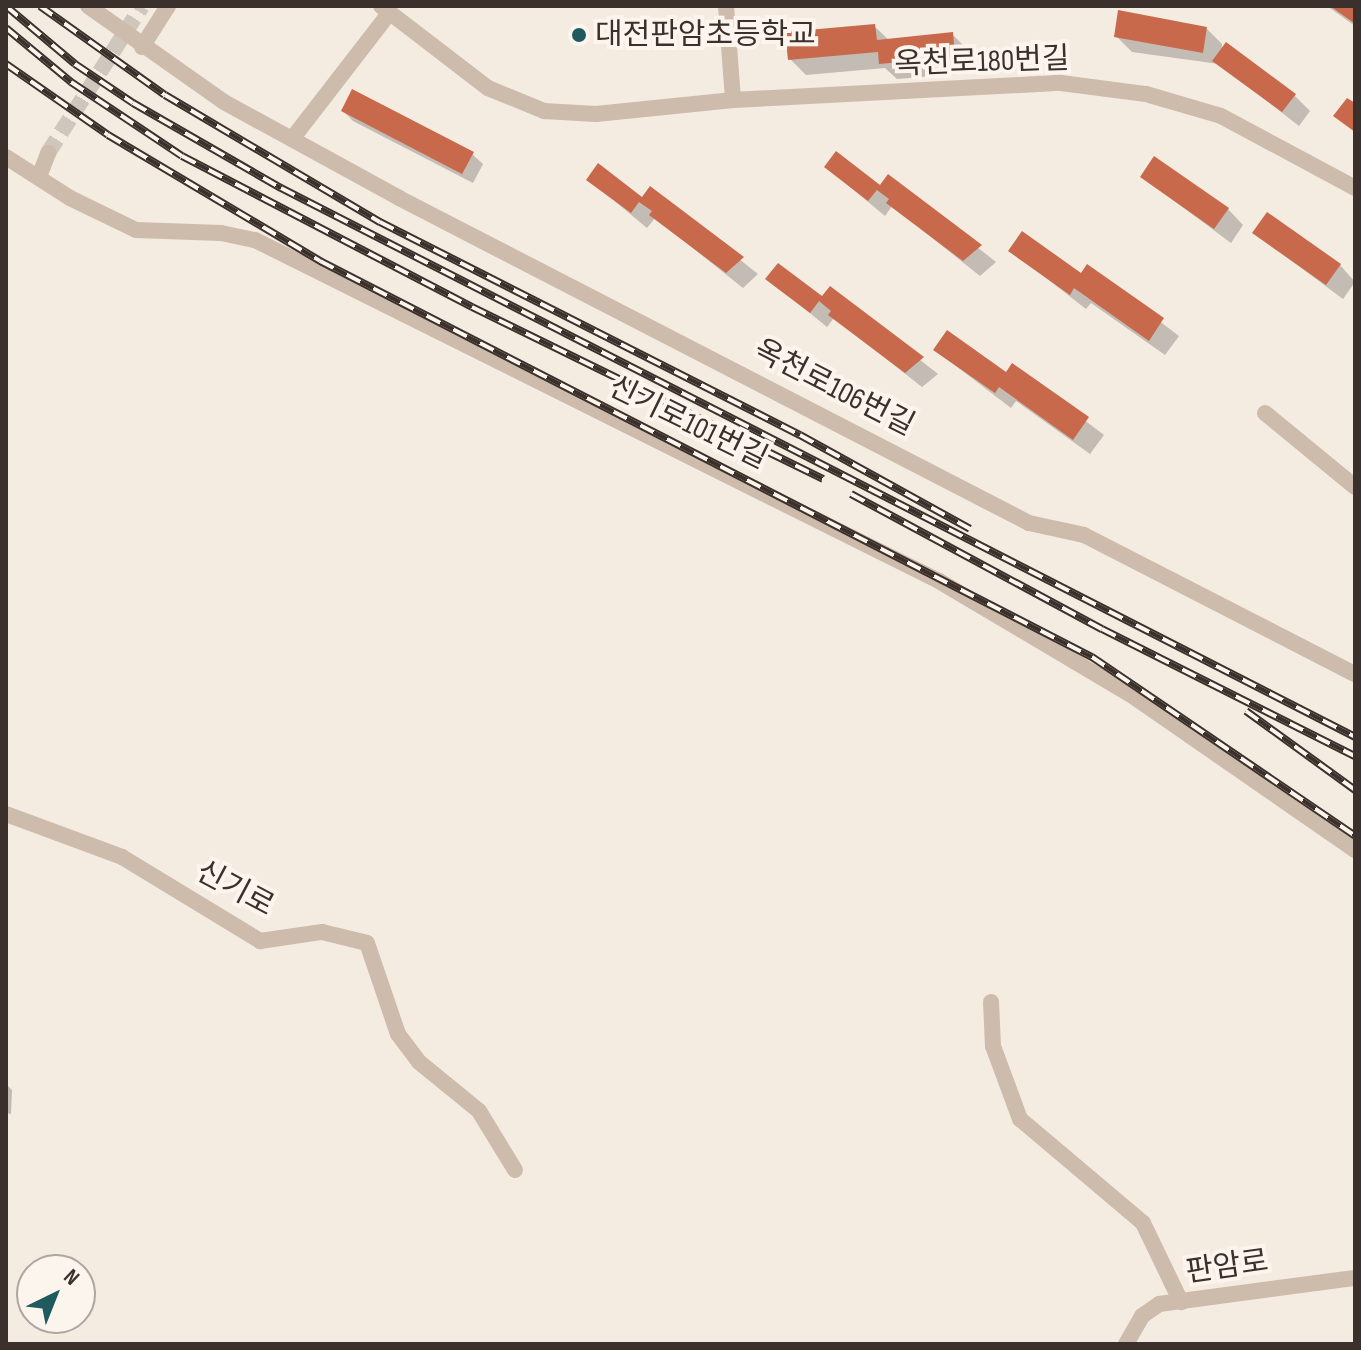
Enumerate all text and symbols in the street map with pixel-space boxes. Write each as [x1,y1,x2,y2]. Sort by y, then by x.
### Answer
place label: 대전판암초등학교 [595,17,816,53]
marker: 대전판암초등학교 [570,26,588,44]
street label: 옥천로180번길 [894,41,1070,83]
street label: 옥천로106번길 [748,332,920,444]
street label: 신기로101번길 [603,369,773,477]
street label: 신기로 [190,854,280,924]
street label: 판암로 [1183,1243,1271,1291]
north arrow [16,1254,96,1334]
text: N [58,1264,85,1291]

